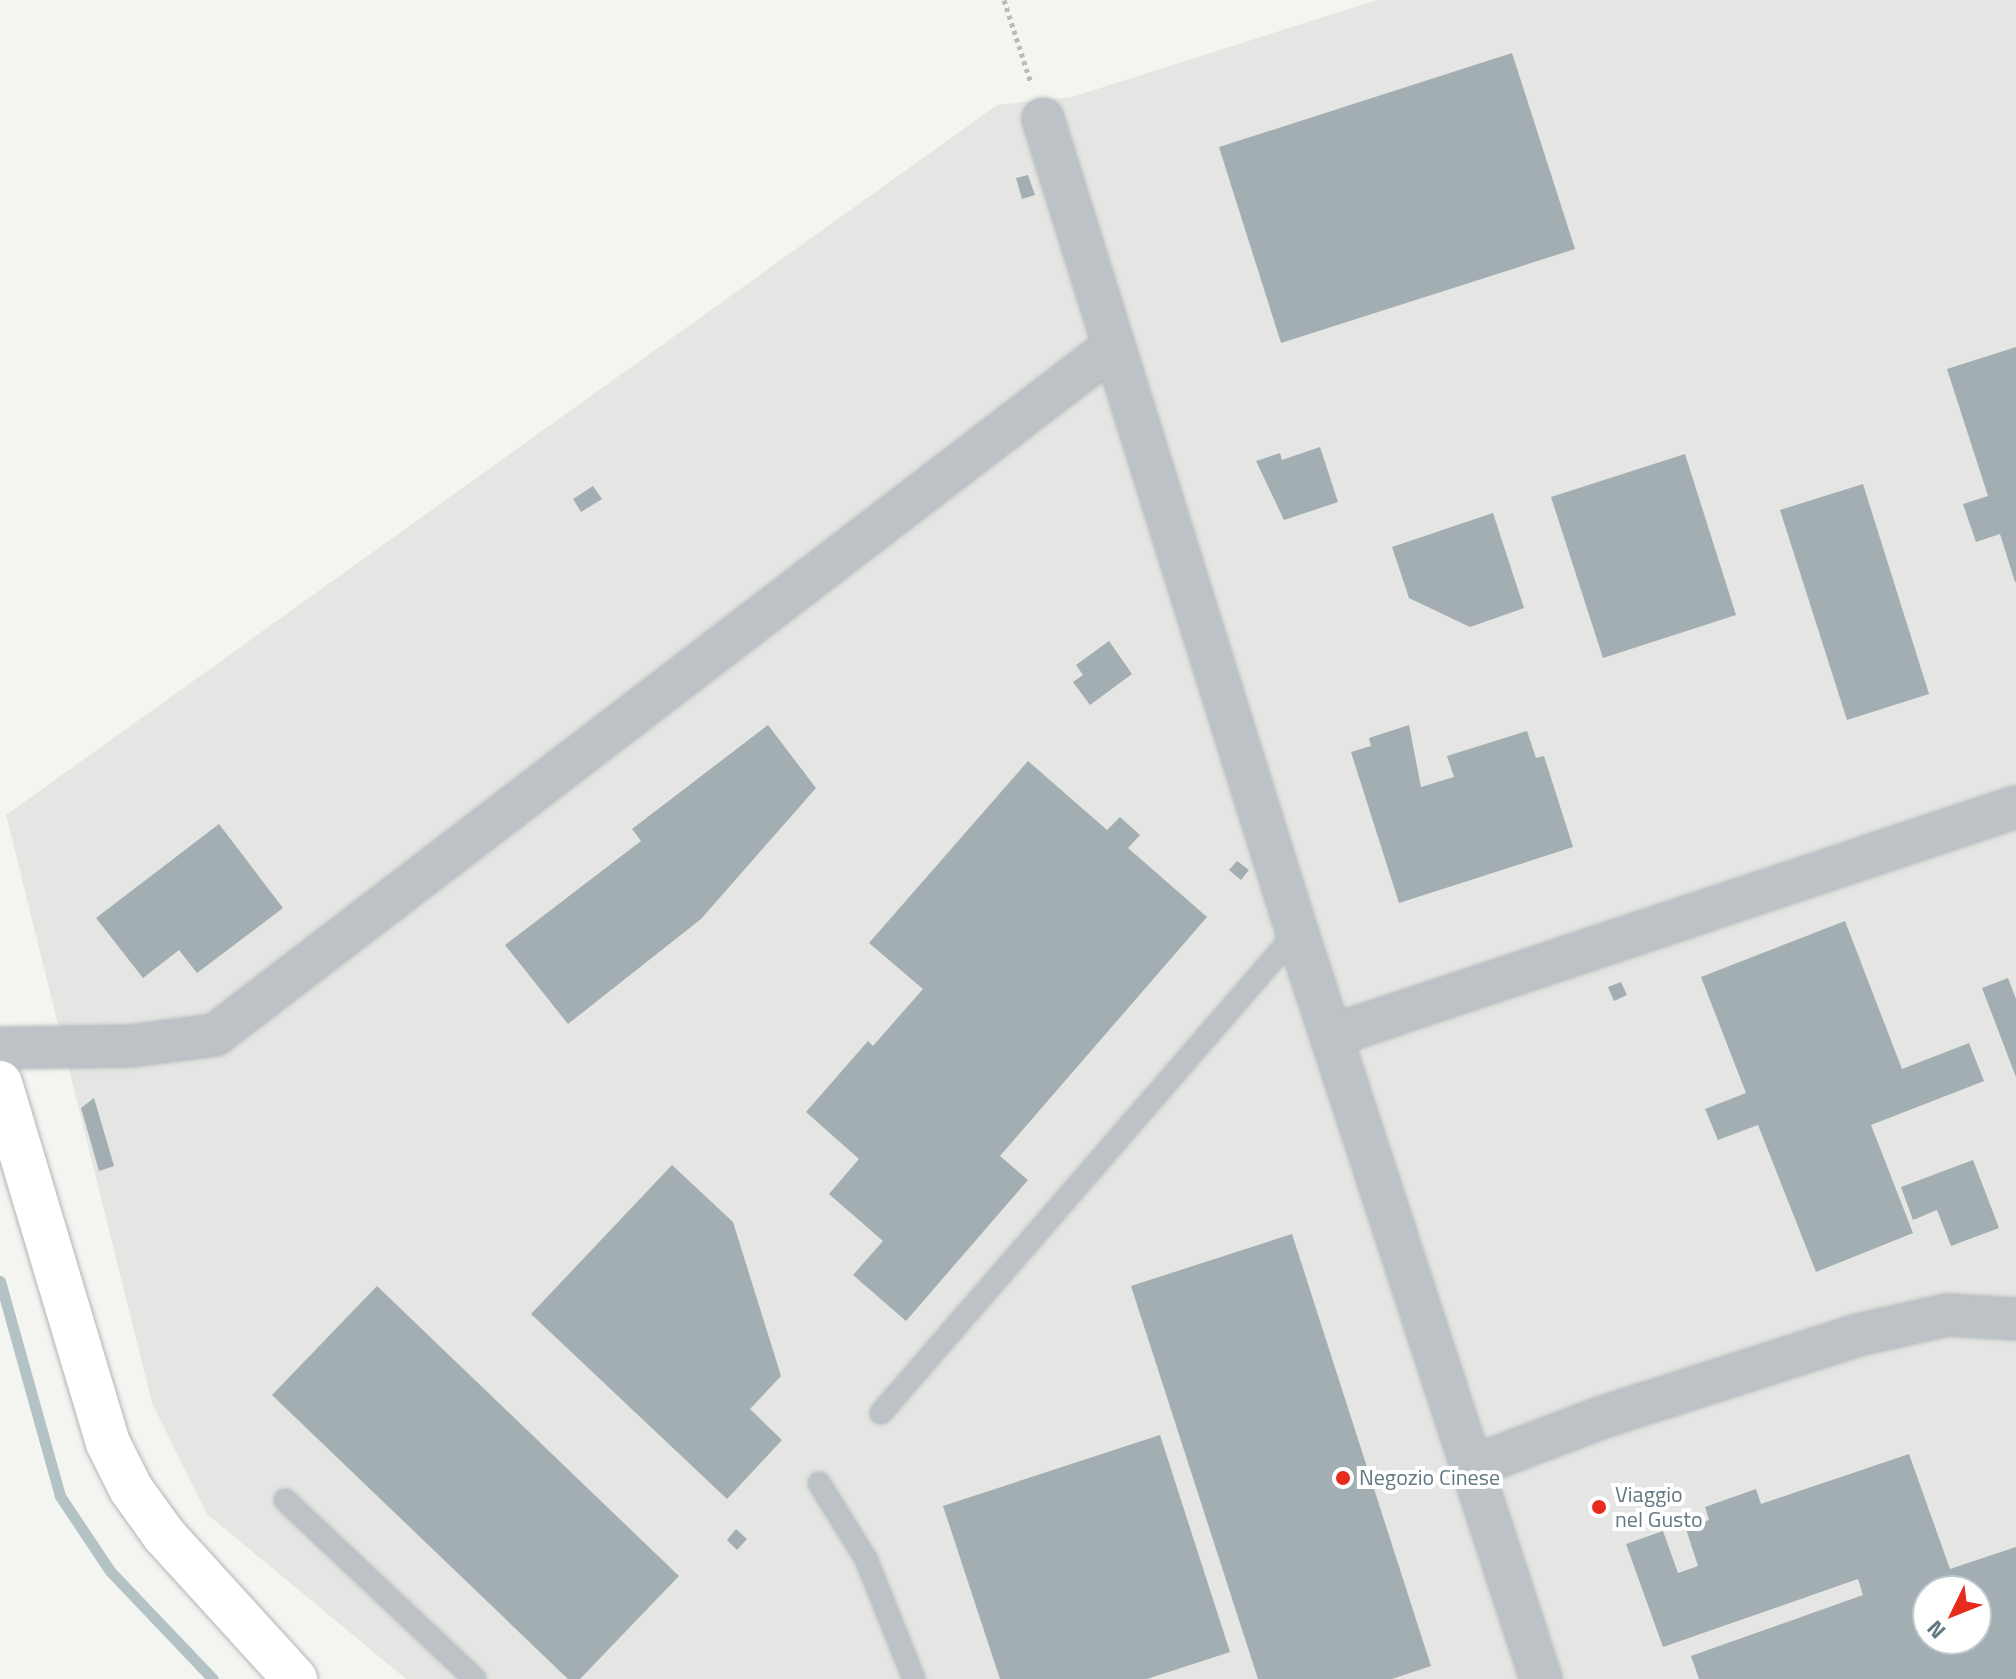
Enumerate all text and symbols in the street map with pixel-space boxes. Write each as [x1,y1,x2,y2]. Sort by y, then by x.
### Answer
place label: Negozio Cinese [1359,1465,1500,1491]
marker: Negozio Cinese [1334,1469,1352,1487]
place label: Viaggio nel Gusto [1615,1481,1703,1532]
marker: Viaggio nel Gusto [1590,1498,1608,1516]
north arrow [1912,1575,1992,1655]
text: N [1918,1613,1954,1647]

